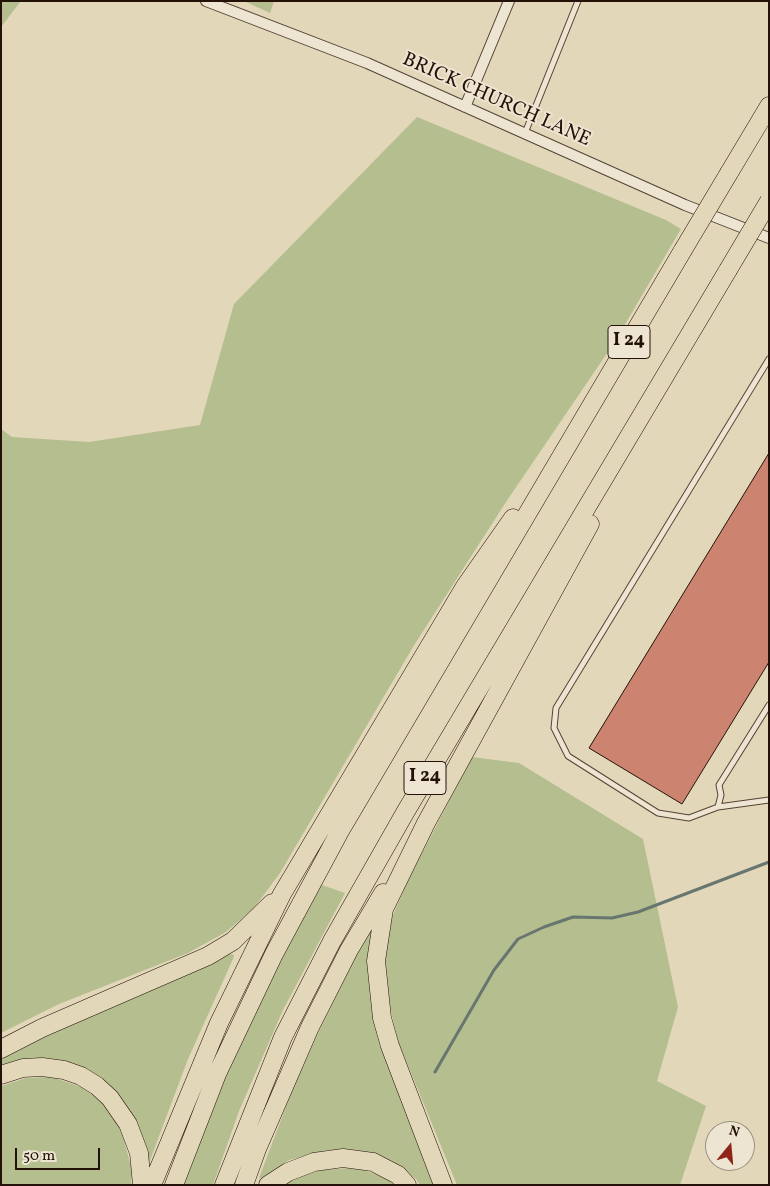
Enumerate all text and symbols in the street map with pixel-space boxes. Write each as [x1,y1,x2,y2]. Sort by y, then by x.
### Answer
street label: BRICK CHURCH LANE [398,49,594,153]
road number: I 24 [608,326,650,358]
road number: I 24 [404,761,446,794]
north arrow [705,1121,755,1171]
text: N [727,1122,742,1143]
scale bar [18,1138,102,1170]
text: 50 m [23,1146,55,1167]

